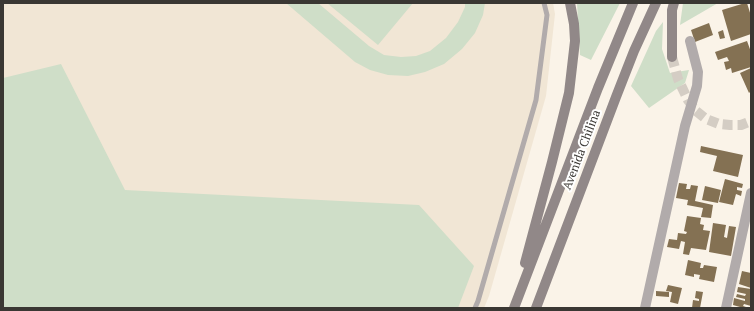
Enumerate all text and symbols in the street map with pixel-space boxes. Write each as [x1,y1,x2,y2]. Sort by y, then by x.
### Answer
street label: Avenida Chilina [560,108,604,192]

